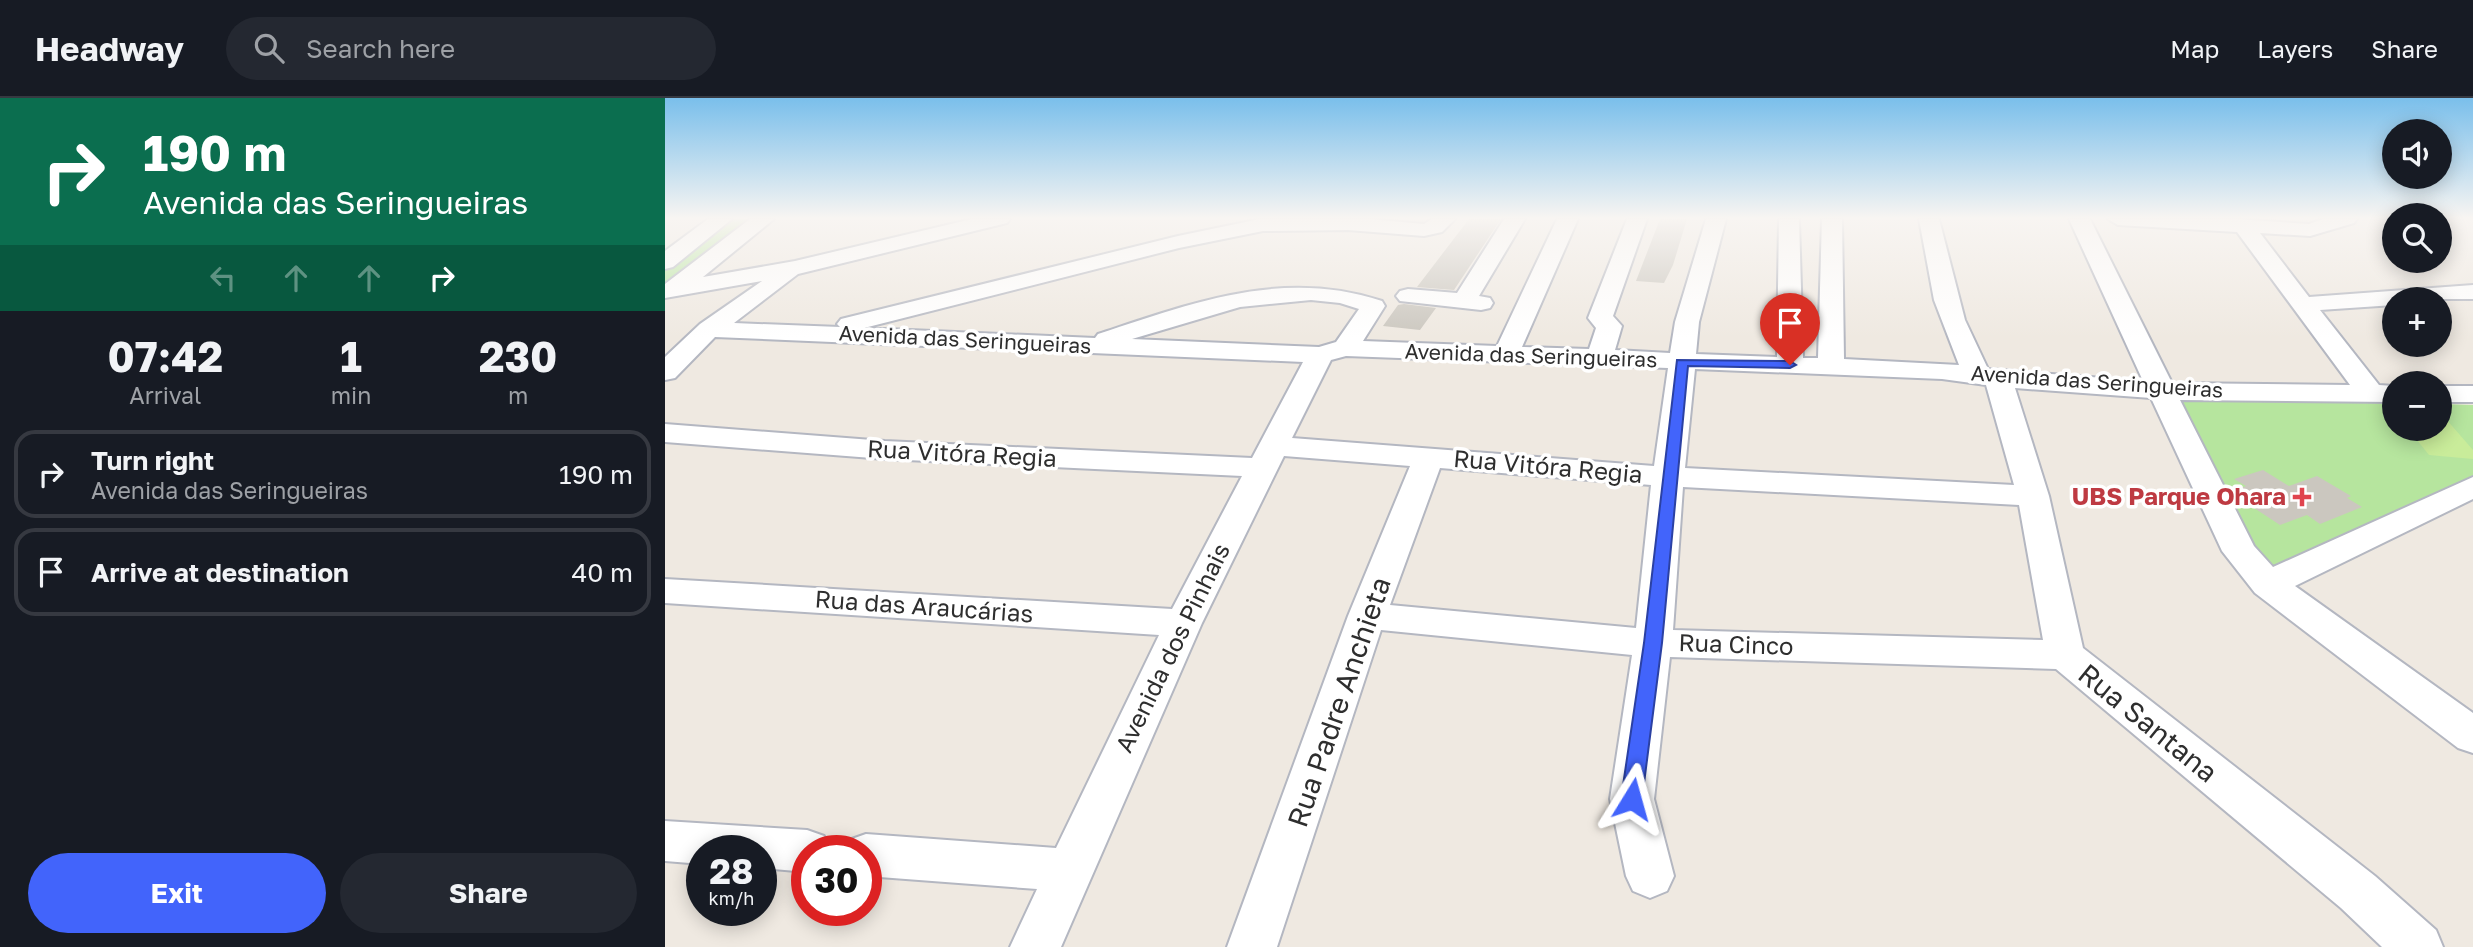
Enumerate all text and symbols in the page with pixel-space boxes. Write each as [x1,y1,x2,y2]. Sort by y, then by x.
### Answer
search box [226,17,716,80]
text: Headway [35,29,184,68]
icon: search [250,29,288,67]
text: Search here [306,33,455,64]
text: Map [2170,34,2219,63]
text: Layers [2257,34,2333,63]
text: Share [2371,34,2438,63]
map controls [2382,119,2452,441]
button: sound [2382,119,2452,189]
text: 190 m [143,123,286,182]
icon: right [28,126,119,217]
text: Avenida das Seringueiras [143,183,528,221]
button: search [2382,203,2452,273]
icon: left [204,259,242,297]
icon: ahead [277,259,315,297]
icon: ahead [350,259,388,297]
icon: right [423,259,461,297]
button: + [2382,287,2452,357]
pin [1760,293,1820,365]
icon: arrive [1771,304,1809,342]
street label: Avenida das Seringueiras [838,319,1092,359]
text: 07:42 [108,331,223,381]
text: 1 [340,331,362,381]
text: 230 [479,331,557,381]
street label: Avenida das Seringueiras [1404,338,1658,372]
street label: Avenida das Seringueiras [1970,359,2224,403]
button: − [2382,371,2452,441]
text: Arrival [129,381,201,409]
text: min [331,381,371,409]
text: m [508,381,528,409]
street label: Rua Vitóra Regia [867,433,1058,472]
street label: Rua Vitóra Regia [1452,443,1644,488]
text: Turn right [91,445,214,476]
icon: right [32,455,70,493]
text: 190 m [559,459,633,490]
text: Avenida das Seringueiras [91,476,368,504]
place label: UBS Parque Ohara [2072,481,2286,510]
marker: UBS Parque Ohara [2292,487,2312,507]
street label: Avenida dos Pinhais [1108,538,1235,757]
icon: arrive [32,553,70,591]
text: Arrive at destination [91,557,349,588]
text: 40 m [572,557,633,588]
street label: Rua Padre Anchieta [1280,572,1397,831]
street label: Rua das Araucárias [814,583,1034,628]
street label: Rua Cinco [1678,627,1794,660]
street label: Rua Santana [2072,657,2224,789]
position arrow [1595,762,1669,836]
speed limit sign: 30 [791,835,882,926]
text: 28 [710,850,753,892]
button: Exit [28,853,326,933]
button: Share [340,853,637,933]
text: km/h [709,887,754,909]

